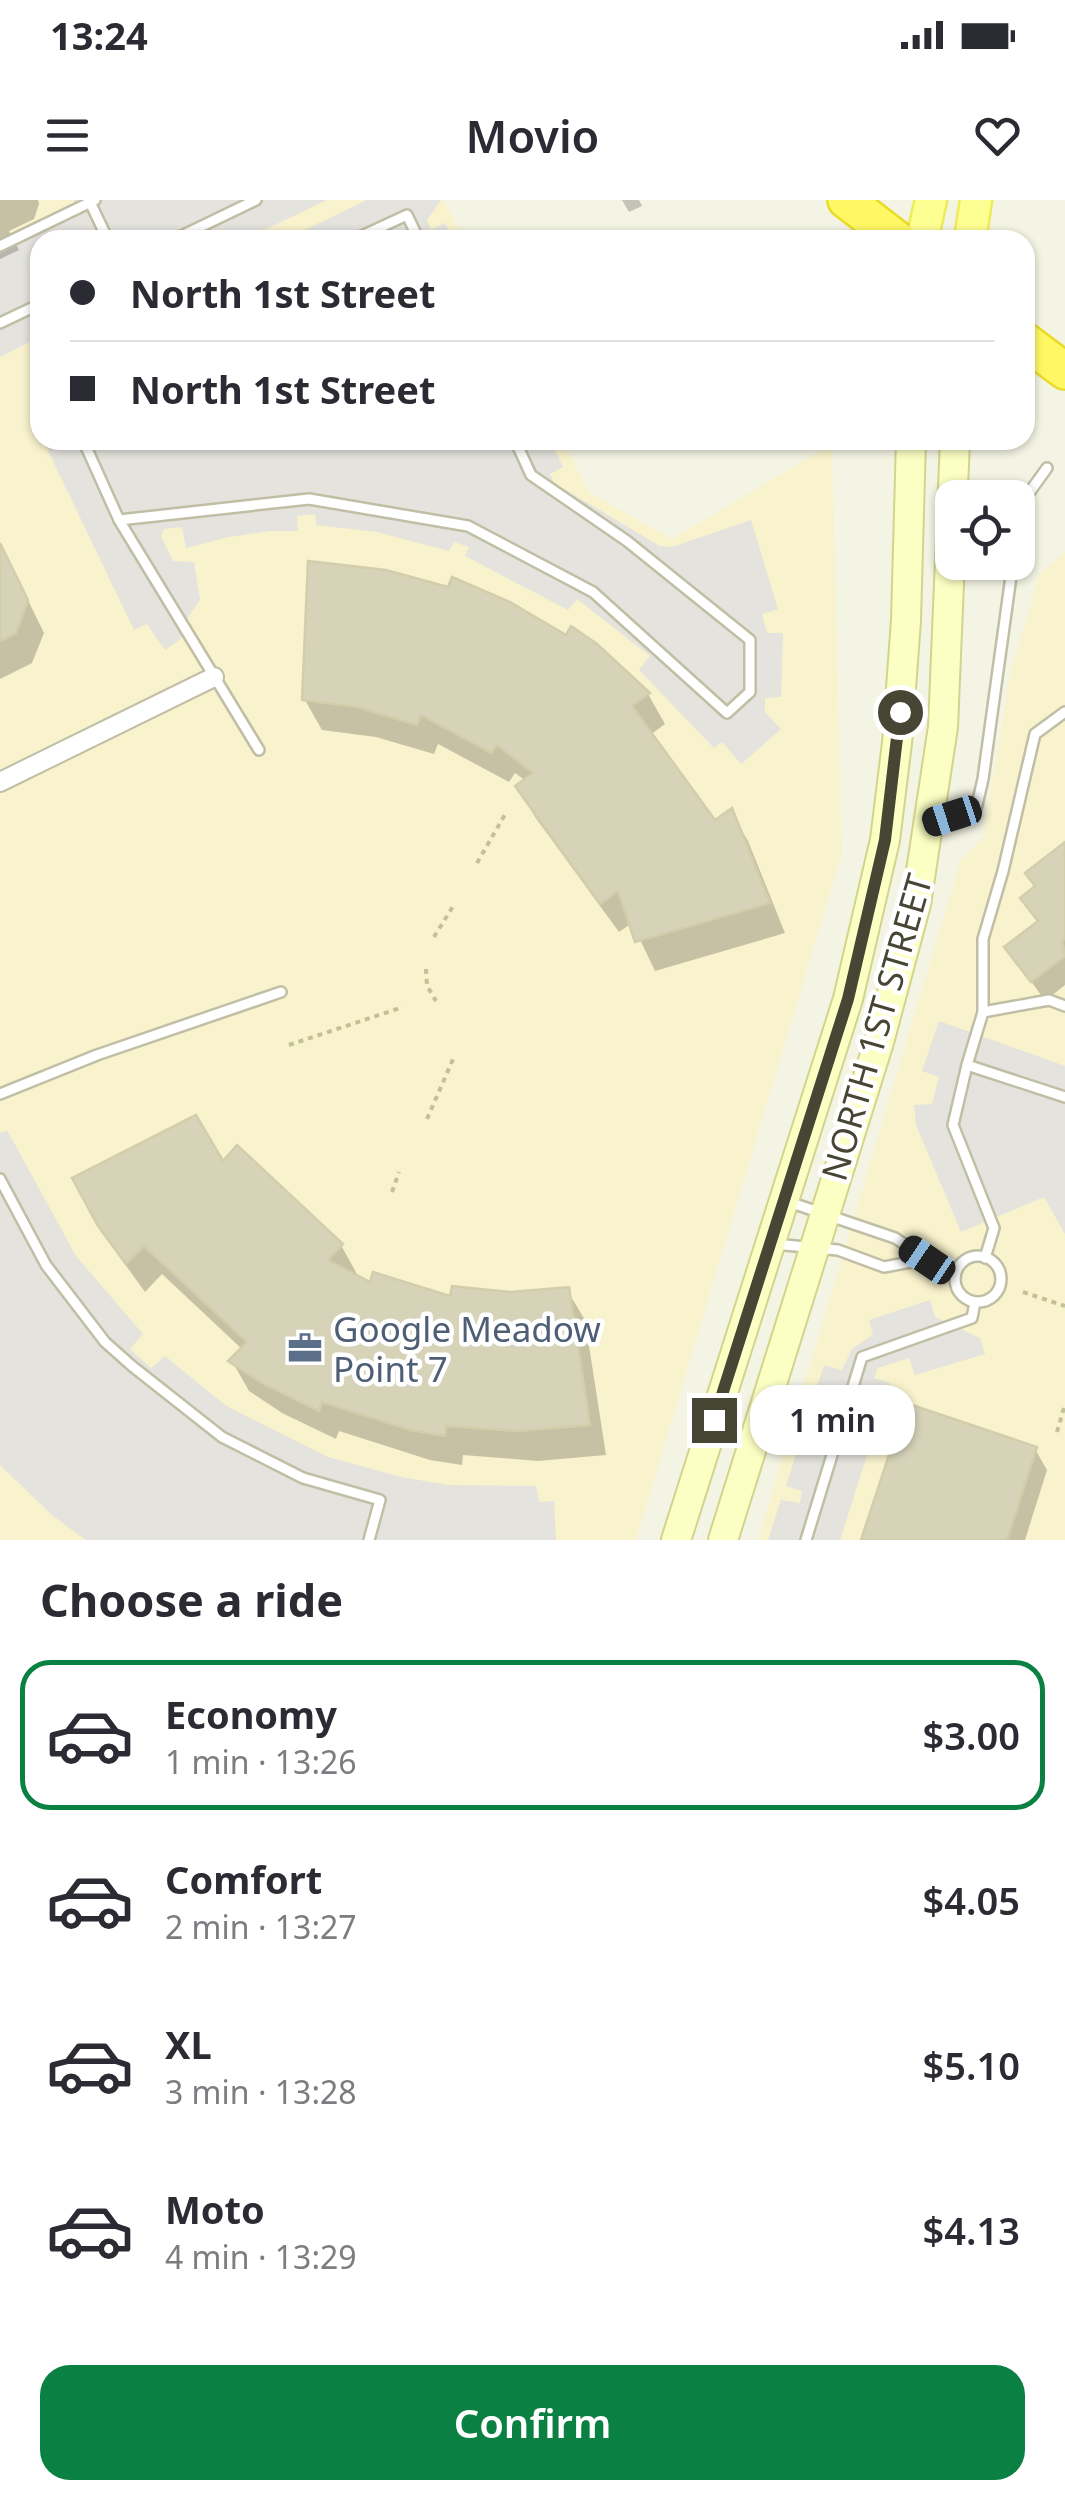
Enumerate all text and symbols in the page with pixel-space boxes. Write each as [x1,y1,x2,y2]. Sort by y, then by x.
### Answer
text: 13:24 [50,9,148,61]
text: Movio [466,105,599,166]
icon: menu [40,108,95,163]
icon: heart [970,108,1025,163]
text: North 1st Street [130,267,435,319]
text: North 1st Street [130,363,435,415]
map controls [935,480,1035,580]
button: locate [935,480,1035,580]
route start [878,690,923,735]
car [919,792,985,840]
street label: NORTH 1ST STREET [810,868,942,1186]
car [894,1231,960,1289]
place label: Google Meadow Point 7 [333,1305,601,1392]
office icon: Google Meadow Point 7 [286,1329,324,1367]
callout: 1 min [749,1385,914,1455]
route end [692,1398,737,1443]
text: 1 min [789,1398,876,1441]
text: Choose a ride [40,1569,343,1630]
text: Economy [165,1688,337,1740]
icon: car [45,1690,135,1780]
text: $3.00 [923,1709,1020,1761]
text: 1 min · 13:26 [165,1740,357,1783]
text: Comfort [165,1853,322,1905]
icon: car [45,1855,135,1945]
text: $4.05 [923,1874,1020,1926]
text: 2 min · 13:27 [165,1905,357,1948]
text: XL [165,2018,212,2070]
icon: car [45,2020,135,2110]
text: $5.10 [923,2039,1020,2091]
text: 3 min · 13:28 [165,2070,357,2113]
text: Moto [165,2183,265,2235]
icon: car [45,2185,135,2275]
text: $4.13 [923,2204,1020,2256]
text: 4 min · 13:29 [165,2235,357,2278]
button: Confirm [40,2365,1025,2480]

